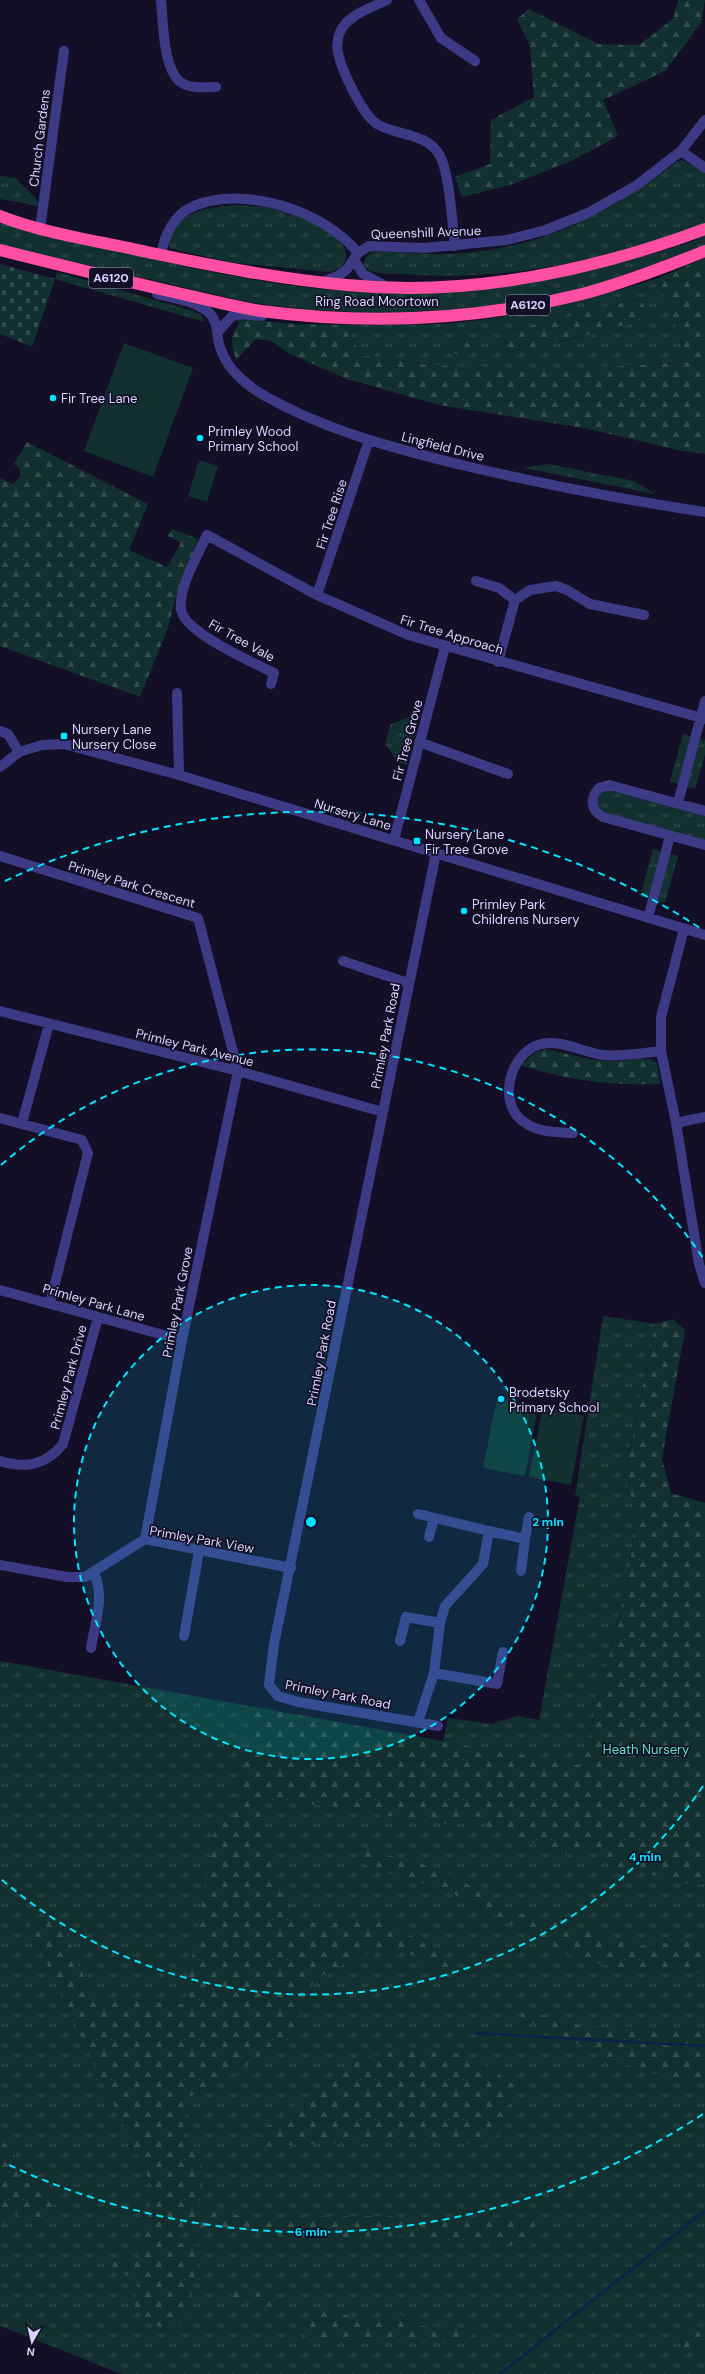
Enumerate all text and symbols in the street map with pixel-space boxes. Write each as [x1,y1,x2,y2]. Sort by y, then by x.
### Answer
street label: Church Gardens [25,88,54,188]
street label: Queenshill Avenue [371,222,481,243]
road number: A6120 [89,268,133,288]
street label: Ring Road Moortown [315,293,439,310]
road number: A6120 [506,295,550,315]
place label: Fir Tree Lane [61,390,137,407]
marker: Fir Tree Lane [48,393,58,403]
place label: Primley Wood Primary School [208,423,298,455]
street label: Lingfield Drive [400,428,486,465]
marker: Primley Wood Primary School [195,433,205,443]
street label: Fir Tree Rise [312,477,351,551]
street label: Fir Tree Approach [398,611,505,658]
street label: Fir Tree Vale [206,615,278,666]
street label: Fir Tree Grove [388,698,426,783]
place label: Nursery Lane Nursery Close [72,721,157,753]
marker: Nursery Lane Nursery Close [59,731,69,741]
street label: Nursery Lane [312,795,393,834]
place label: Nursery Lane Fir Tree Grove [425,826,508,858]
marker: Nursery Lane Fir Tree Grove [412,836,422,846]
street label: Primley Park Crescent [66,857,197,912]
place label: Primley Park Childrens Nursery [472,896,580,928]
marker: Primley Park Childrens Nursery [459,906,469,916]
street label: Primley Park Road [367,982,404,1090]
street label: Primley Park Avenue [134,1025,256,1070]
street label: Primley Park Grove [158,1245,197,1359]
street label: Primley Park Lane [41,1280,147,1325]
street label: Primley Park Road [303,1299,340,1407]
street label: Primley Park Drive [46,1323,91,1431]
place label: Brodetsky Primary School [509,1384,599,1416]
marker: Brodetsky Primary School [496,1394,506,1404]
text: 2 min [532,1514,564,1530]
centre of rings [304,1515,318,1529]
street label: Primley Park View [148,1522,256,1557]
street label: Primley Park Road [284,1676,392,1713]
park label: Heath Nursery [603,1741,689,1758]
text: 4 min [629,1849,661,1865]
text: 6 min [295,2224,327,2240]
north arrow [12,2322,52,2362]
text: N [26,2344,36,2359]

